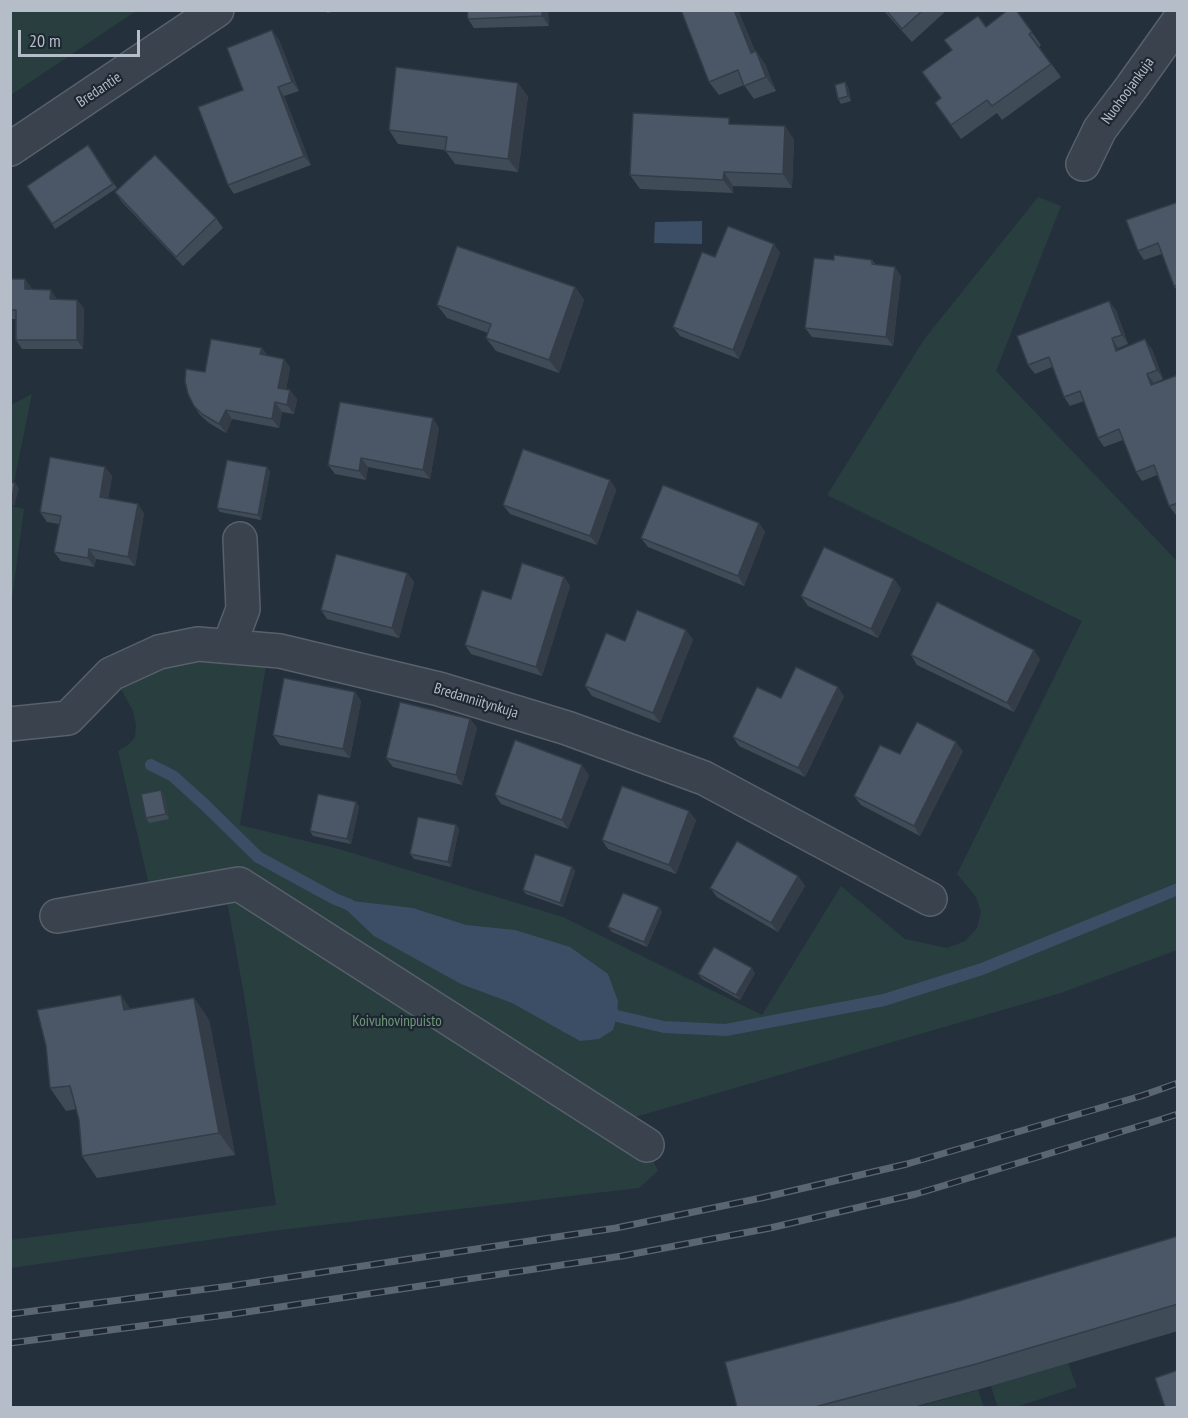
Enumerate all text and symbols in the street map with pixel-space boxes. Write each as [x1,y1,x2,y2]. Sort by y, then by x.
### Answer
scale bar [21,18,142,56]
text: 20 m [29,29,61,52]
street label: Nuohoojankuja [1098,54,1158,128]
street label: Bredantie [73,69,125,111]
street label: Bredanniitynkuja [432,680,520,722]
park label: Koivuhovinpuisto [352,1013,442,1031]

